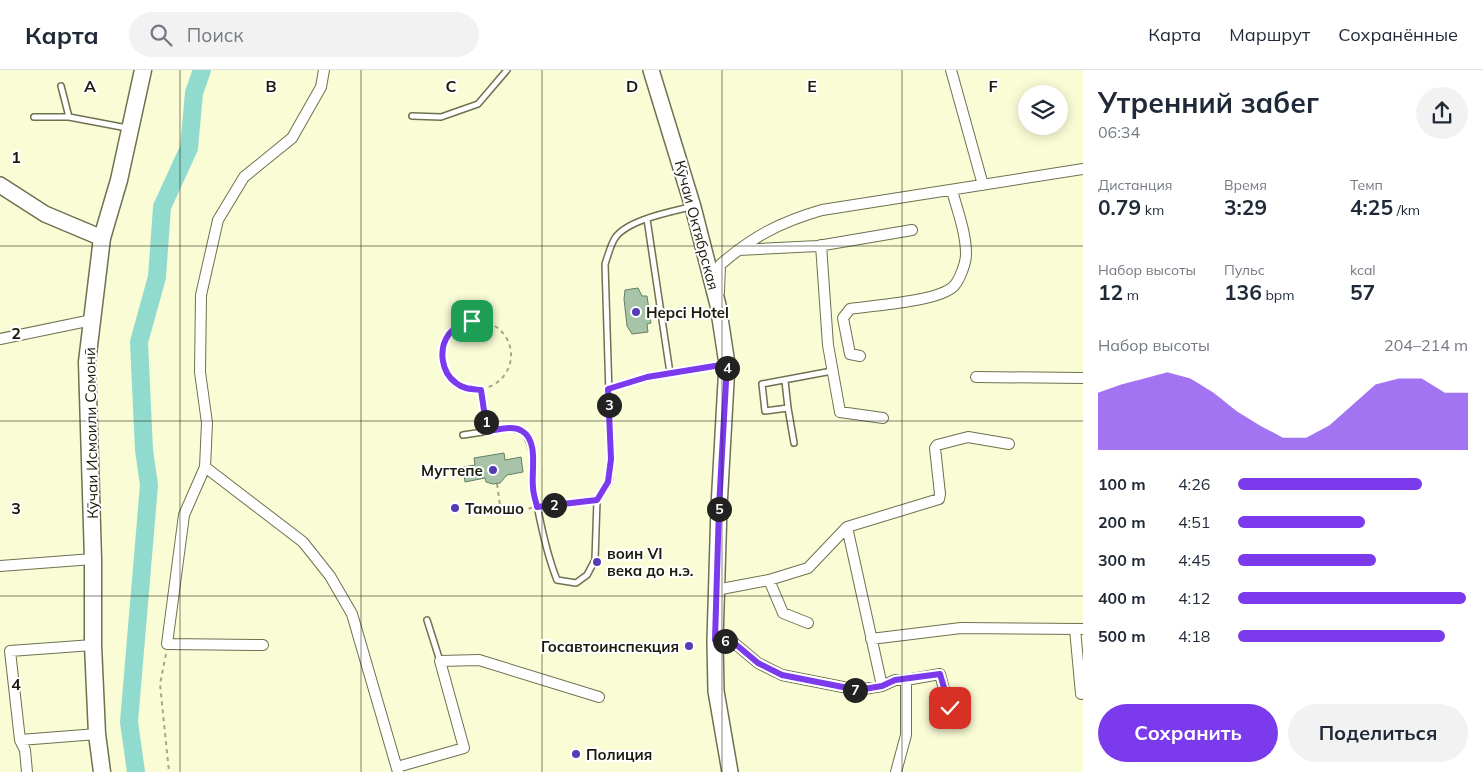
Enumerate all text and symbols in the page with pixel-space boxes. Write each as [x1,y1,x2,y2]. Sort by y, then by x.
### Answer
search box [129,12,479,57]
text: Карта [25,20,99,50]
icon: search [147,21,175,49]
text: Поиск [187,23,244,47]
text: Карта [1148,23,1201,46]
text: Маршрут [1229,23,1310,46]
text: Сохранённые [1338,23,1458,46]
text: A [84,76,96,96]
text: B [265,76,277,96]
text: C [446,76,457,96]
text: D [626,76,638,96]
text: E [807,76,817,96]
text: F [988,76,998,96]
map controls [1018,85,1068,135]
button: layers [1018,85,1068,135]
text: Утренний забег [1098,85,1319,120]
button: share [1416,87,1468,139]
text: 06:34 [1098,122,1140,142]
text: 1 [11,147,21,167]
street label: Кӯчаи Октябрская [671,158,723,292]
text: Дистанция [1098,176,1172,194]
text: Время [1224,176,1267,194]
text: Темп [1350,176,1383,194]
text: 0.79 [1098,194,1141,220]
text: 3:29 [1224,194,1267,220]
text: 4:25 [1350,194,1393,220]
text: km [1141,201,1164,219]
text: /km [1393,201,1420,219]
text: Набор высоты [1098,261,1196,279]
text: Пульс [1224,261,1265,279]
text: kcal [1350,261,1376,279]
text: 12 [1098,279,1123,305]
text: 136 [1224,279,1262,305]
text: 57 [1350,279,1375,305]
text: m [1123,286,1139,304]
text: bpm [1262,286,1295,304]
pin [451,300,493,342]
place label: Hepci Hotel [646,303,729,322]
marker: Hepci Hotel [630,306,642,318]
icon: arrive [458,307,486,335]
text: 2 [11,323,21,343]
text: Набор высоты [1098,335,1210,355]
text: 204–214 m [1384,335,1468,355]
street label: Кӯчаи Исмоили Сомонӣ [80,347,102,519]
pin: 4 [714,356,740,380]
text: 4 [723,359,732,377]
pin: 3 [596,392,622,418]
text: 3 [605,396,614,414]
pin: 1 [474,410,498,434]
text: 1 [482,413,491,431]
place label: Мугтепе [421,461,483,480]
marker: Мугтепе [487,464,499,476]
text: 100 m [1098,474,1146,494]
text: 4:26 [1178,474,1210,494]
pin: 2 [542,492,566,518]
text: 2 [550,496,559,514]
pin: 5 [706,496,732,522]
text: 3 [11,498,21,518]
place label: Тамошо [465,499,524,518]
text: 5 [715,500,724,518]
marker: Тамошо [449,502,461,514]
text: 200 m [1098,512,1146,532]
text: 4:51 [1178,512,1210,532]
place label: воин VI века до н.э. [607,544,694,580]
text: 300 m [1098,550,1146,570]
text: 4:45 [1178,550,1210,570]
marker: воин VI века до н.э. [591,556,603,568]
text: 400 m [1098,588,1146,608]
text: 4:12 [1178,588,1210,608]
text: 500 m [1098,626,1146,646]
text: 4:18 [1178,626,1210,646]
pin: 6 [712,628,738,654]
text: 6 [721,632,730,650]
place label: Госавтоинспекция [541,637,679,656]
marker: Госавтоинспекция [683,640,695,652]
text: 4 [11,674,21,694]
pin: 7 [842,678,868,702]
text: 7 [851,681,860,699]
pin [929,687,971,729]
icon: check [936,694,964,722]
button: Сохранить [1098,704,1278,762]
button: Поделиться [1288,704,1468,762]
place label: Полиция [586,745,652,764]
marker: Полиция [570,748,582,760]

